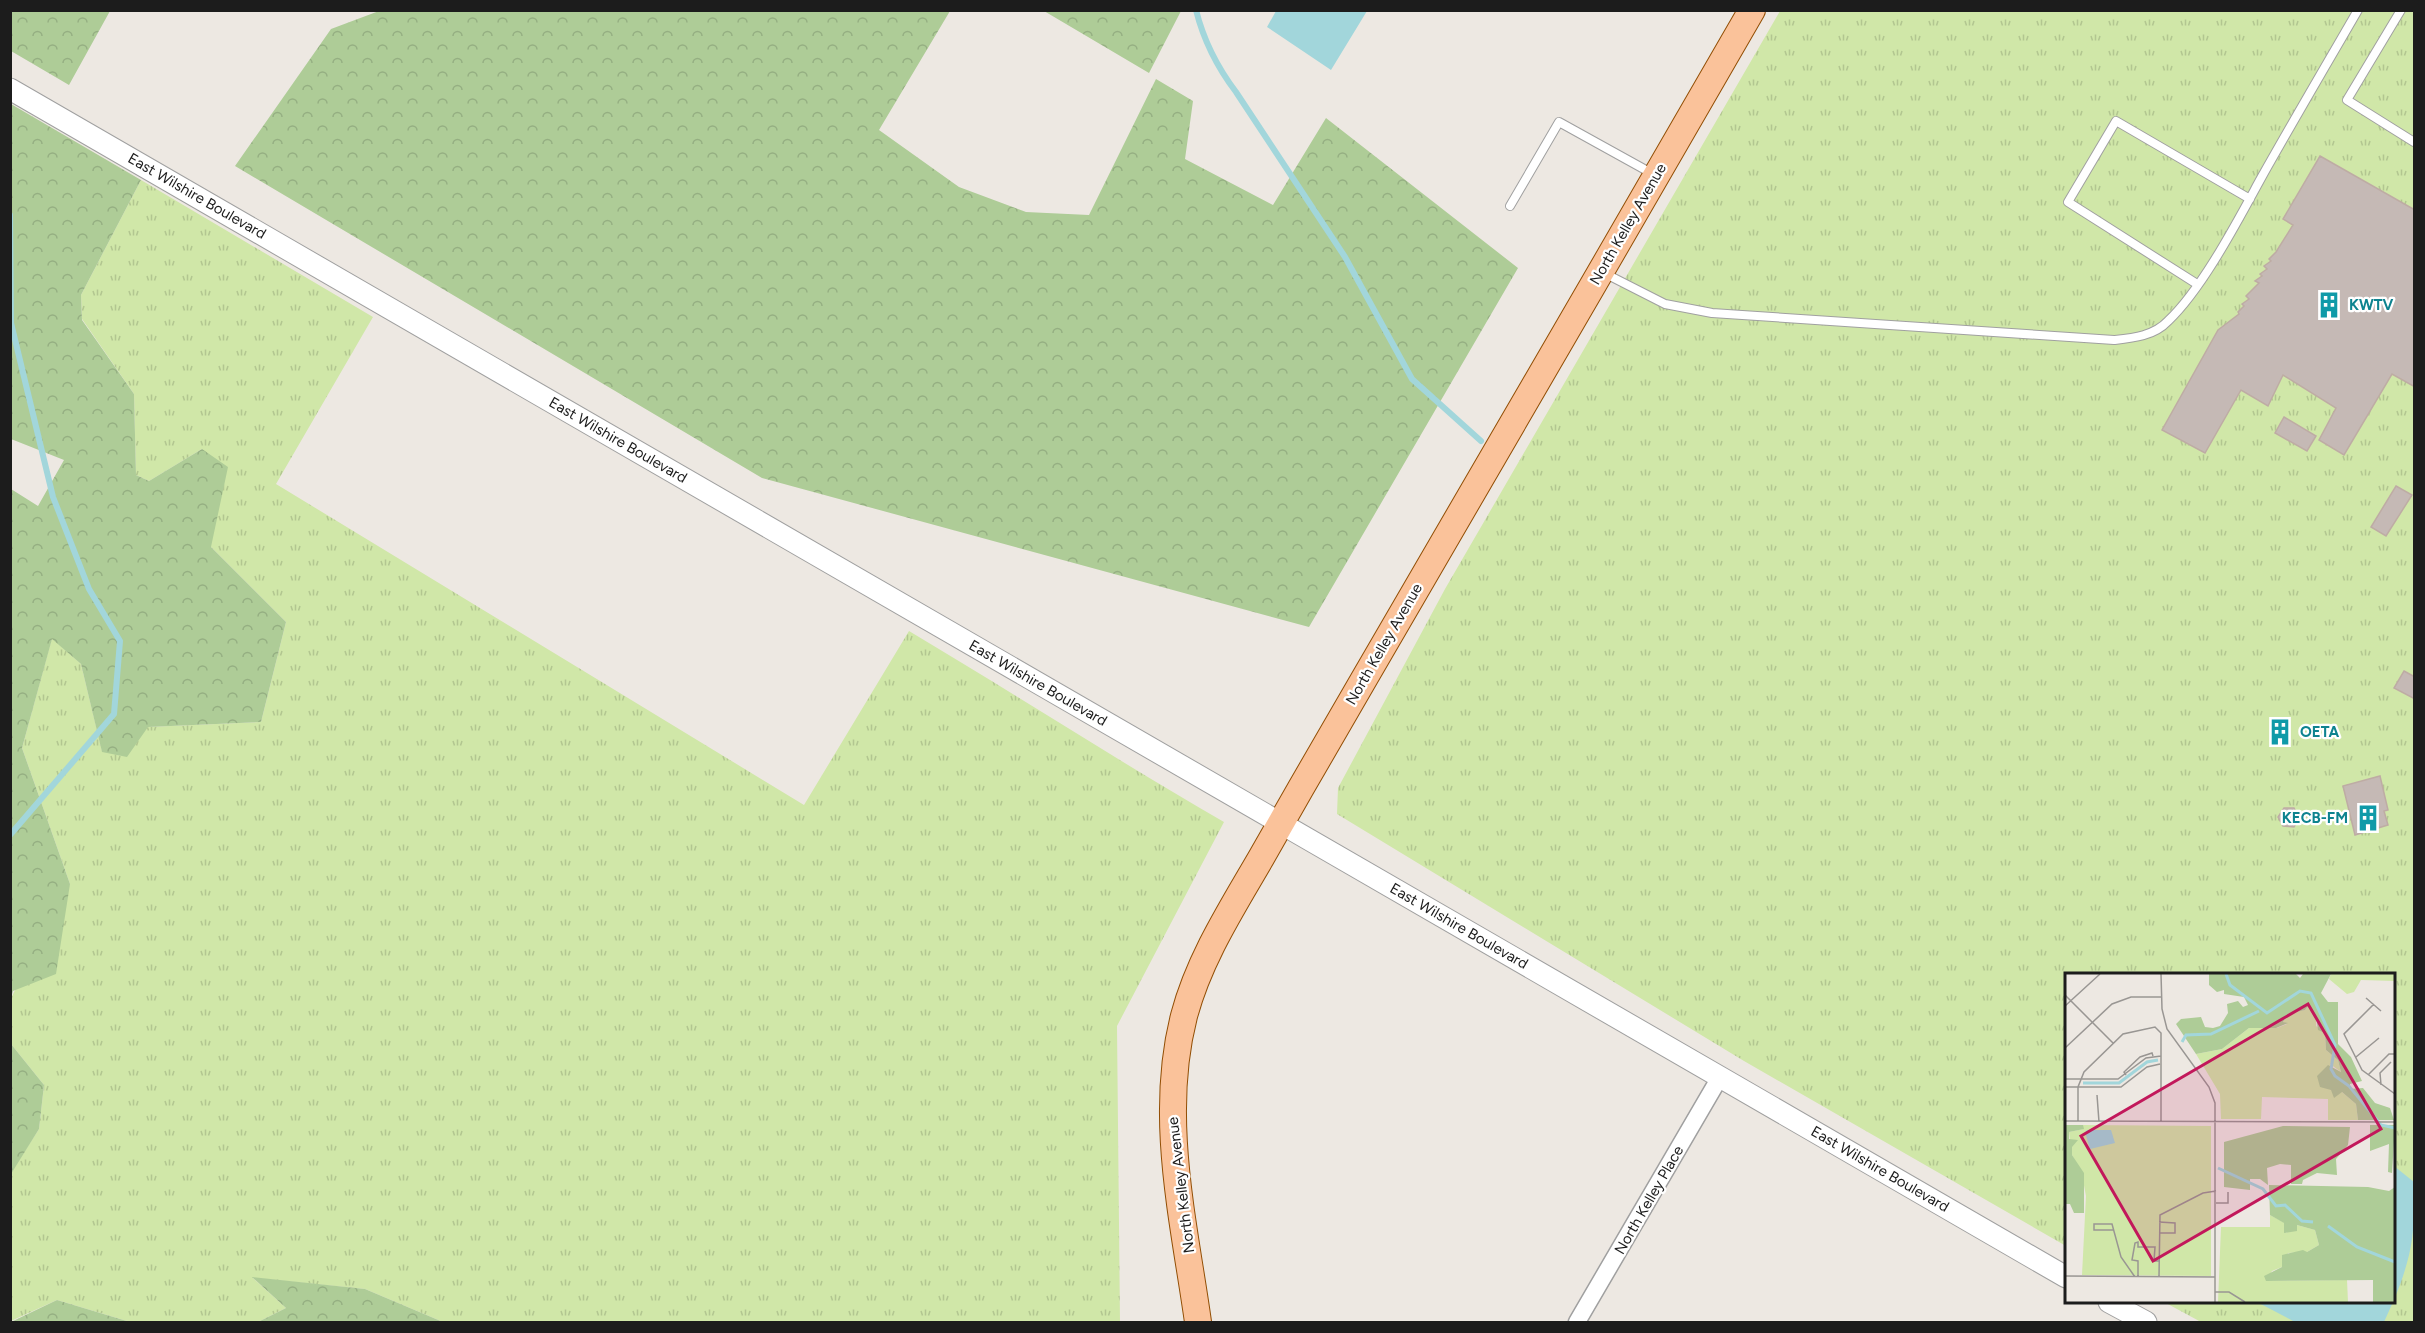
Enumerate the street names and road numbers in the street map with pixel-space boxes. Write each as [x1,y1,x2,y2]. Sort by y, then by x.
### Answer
street label: East Wilshire Boulevard [125,149,269,243]
street label: North Kelley Avenue [1586,160,1670,288]
street label: East Wilshire Boulevard [546,393,690,487]
street label: North Kelley Avenue [1342,580,1426,708]
street label: East Wilshire Boulevard [966,636,1110,730]
street label: East Wilshire Boulevard [1387,879,1531,973]
street label: North Kelley Avenue [1164,1116,1198,1254]
street label: East Wilshire Boulevard [1808,1122,1952,1216]
street label: North Kelley Place [1611,1142,1687,1258]

